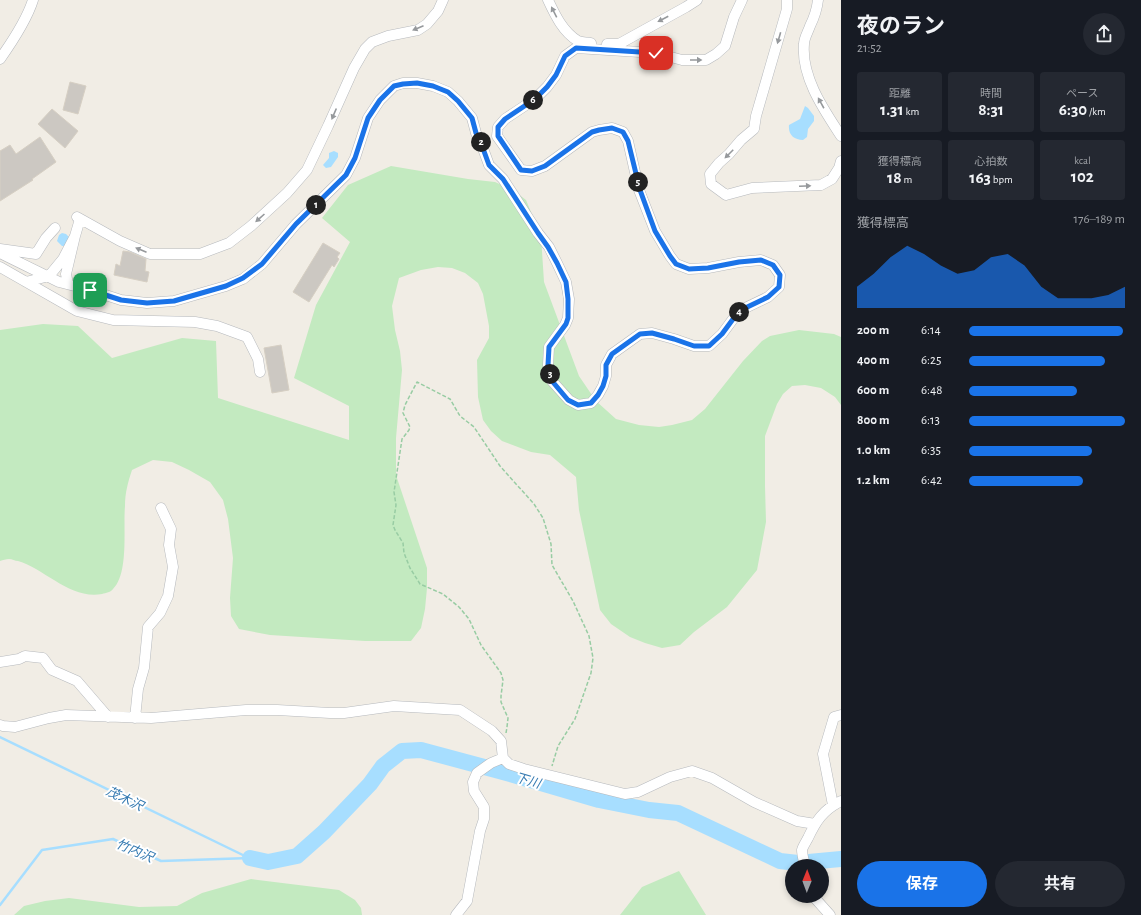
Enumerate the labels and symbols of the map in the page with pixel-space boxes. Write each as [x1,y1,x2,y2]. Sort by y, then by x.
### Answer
one-way arrow [551,6,557,18]
one-way arrow [657,16,669,23]
one-way arrow [412,25,424,32]
one-way arrow [776,32,782,44]
pin [639,36,673,70]
one-way arrow [690,57,703,63]
pin: 6 [523,90,543,110]
one-way arrow [818,97,825,109]
one-way arrow [330,108,336,120]
pin: 2 [471,132,491,152]
one-way arrow [724,149,734,159]
pin: 5 [628,172,648,192]
one-way arrow [799,183,812,189]
pin: 1 [306,195,326,215]
one-way arrow [255,213,264,222]
one-way arrow [136,247,147,253]
pin [73,273,107,307]
pin: 4 [729,302,749,322]
pin: 3 [540,364,560,384]
water label: 下川 [513,771,544,792]
water label: 茂木沢 [104,784,147,815]
water label: 竹内沢 [114,837,157,866]
north arrow [785,859,829,903]

